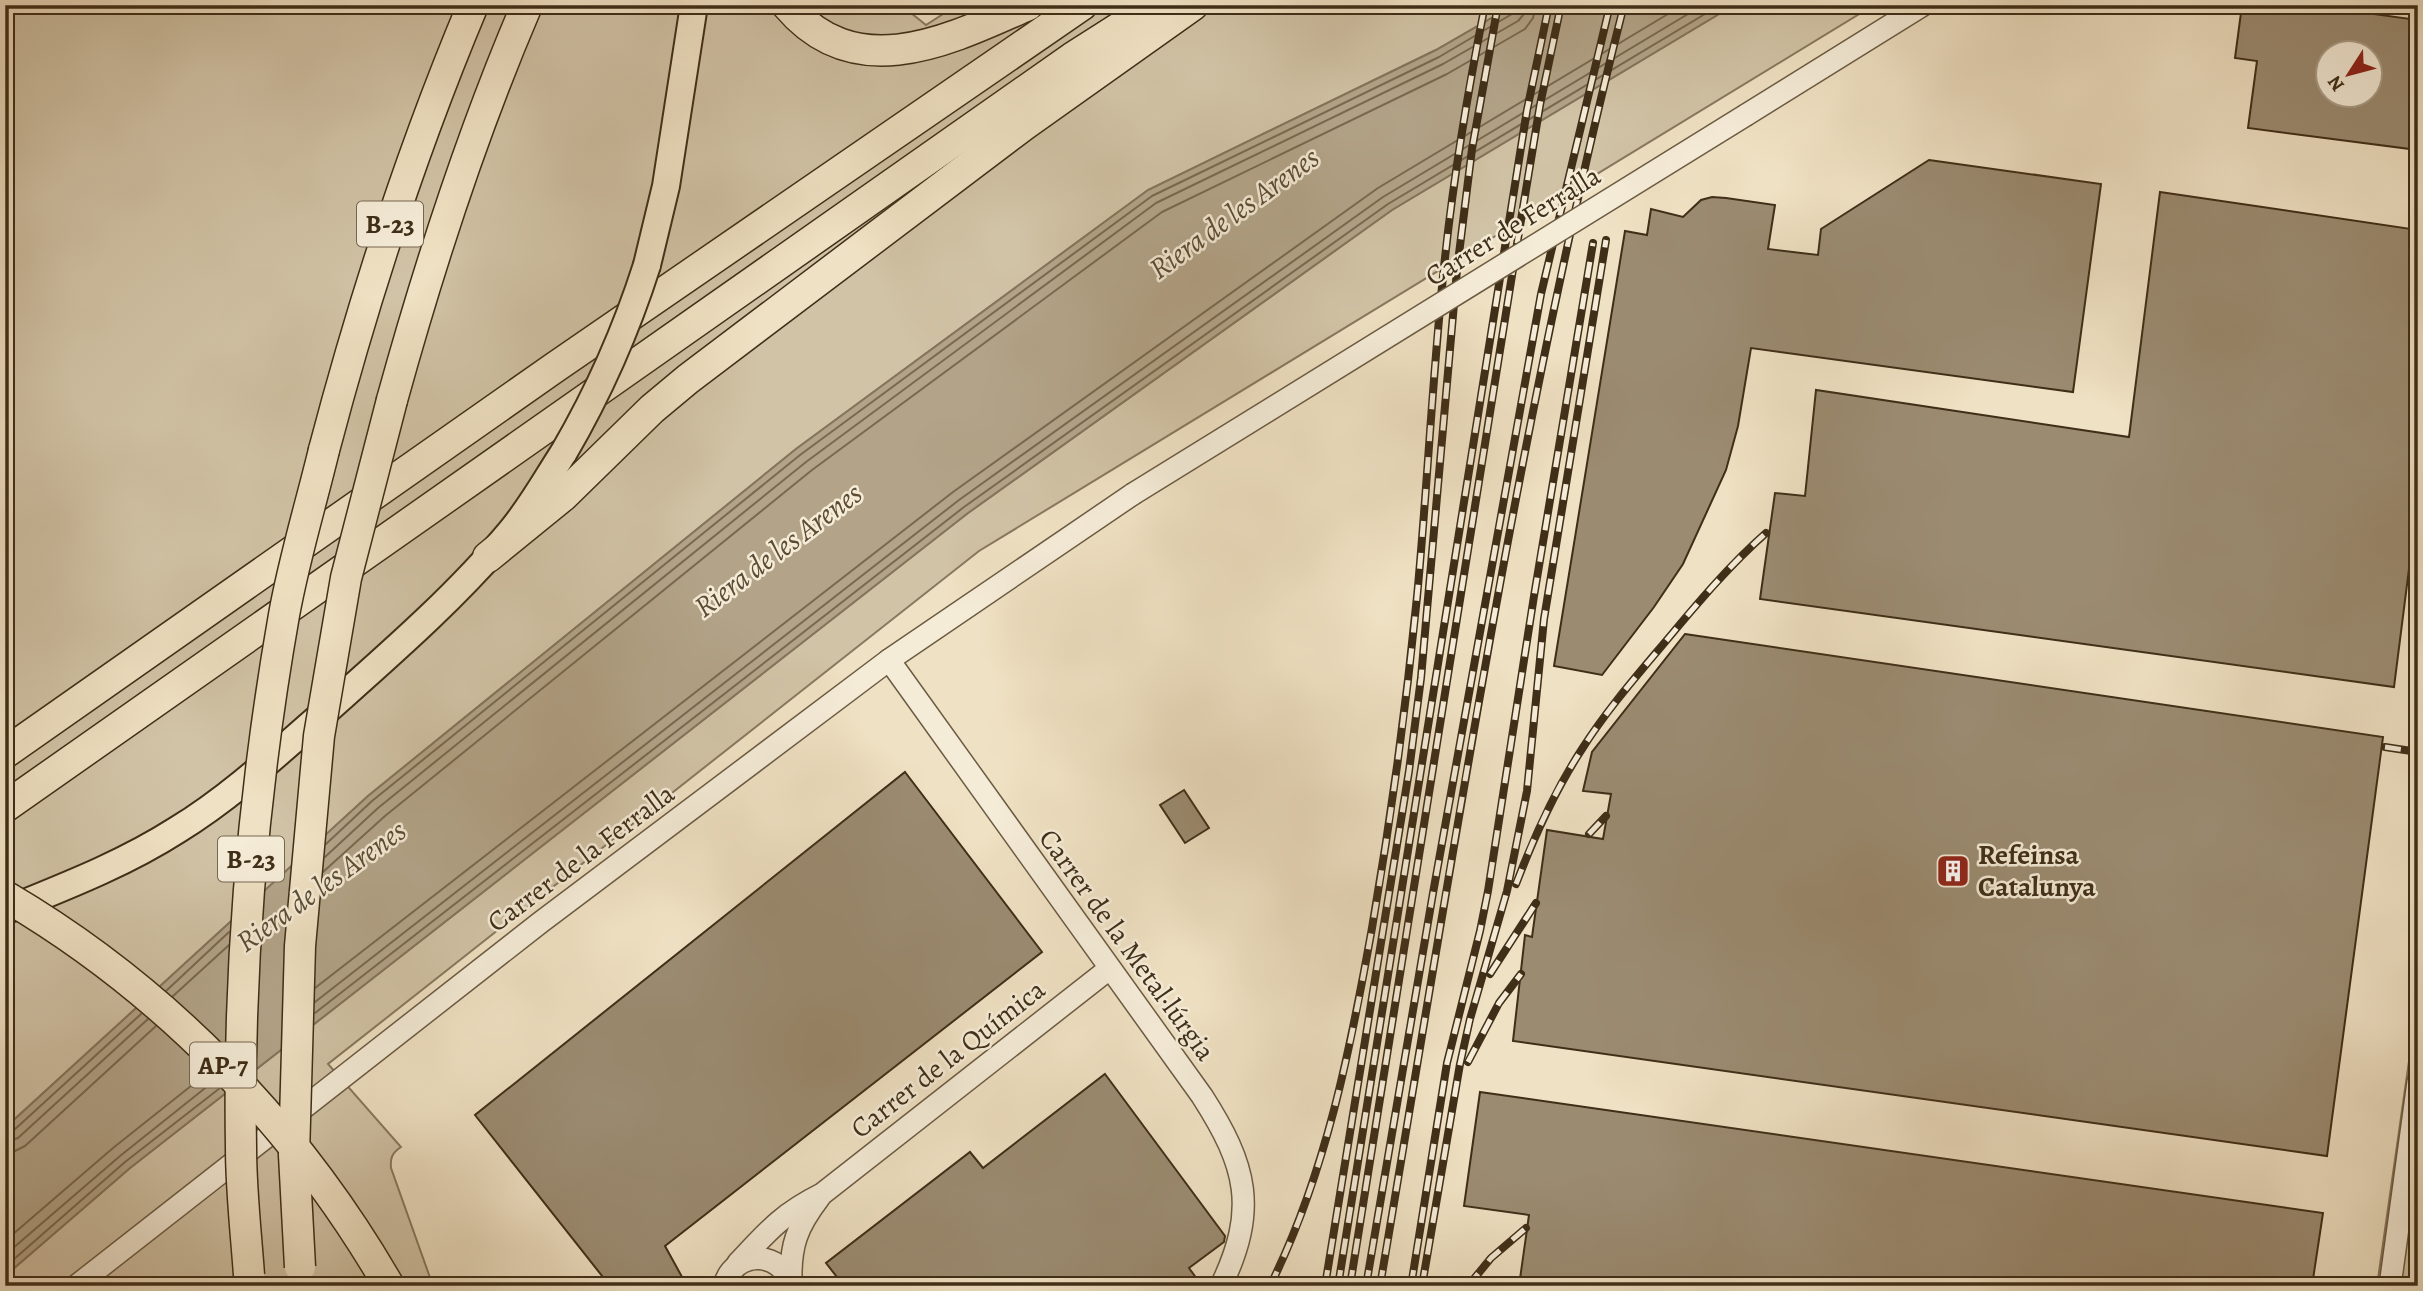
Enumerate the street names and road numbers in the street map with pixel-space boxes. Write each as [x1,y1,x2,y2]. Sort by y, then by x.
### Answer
street label: Carrer de Ferralla [1418,157,1608,295]
road number: B-23 [357,202,423,246]
street label: Carrer de la Ferralla [479,775,683,941]
street label: Carrer de la Metal·lúrgia [1030,821,1224,1069]
road number: B-23 [218,836,284,881]
street label: Carrer de la Química [843,971,1053,1147]
road number: AP-7 [190,1042,256,1088]

